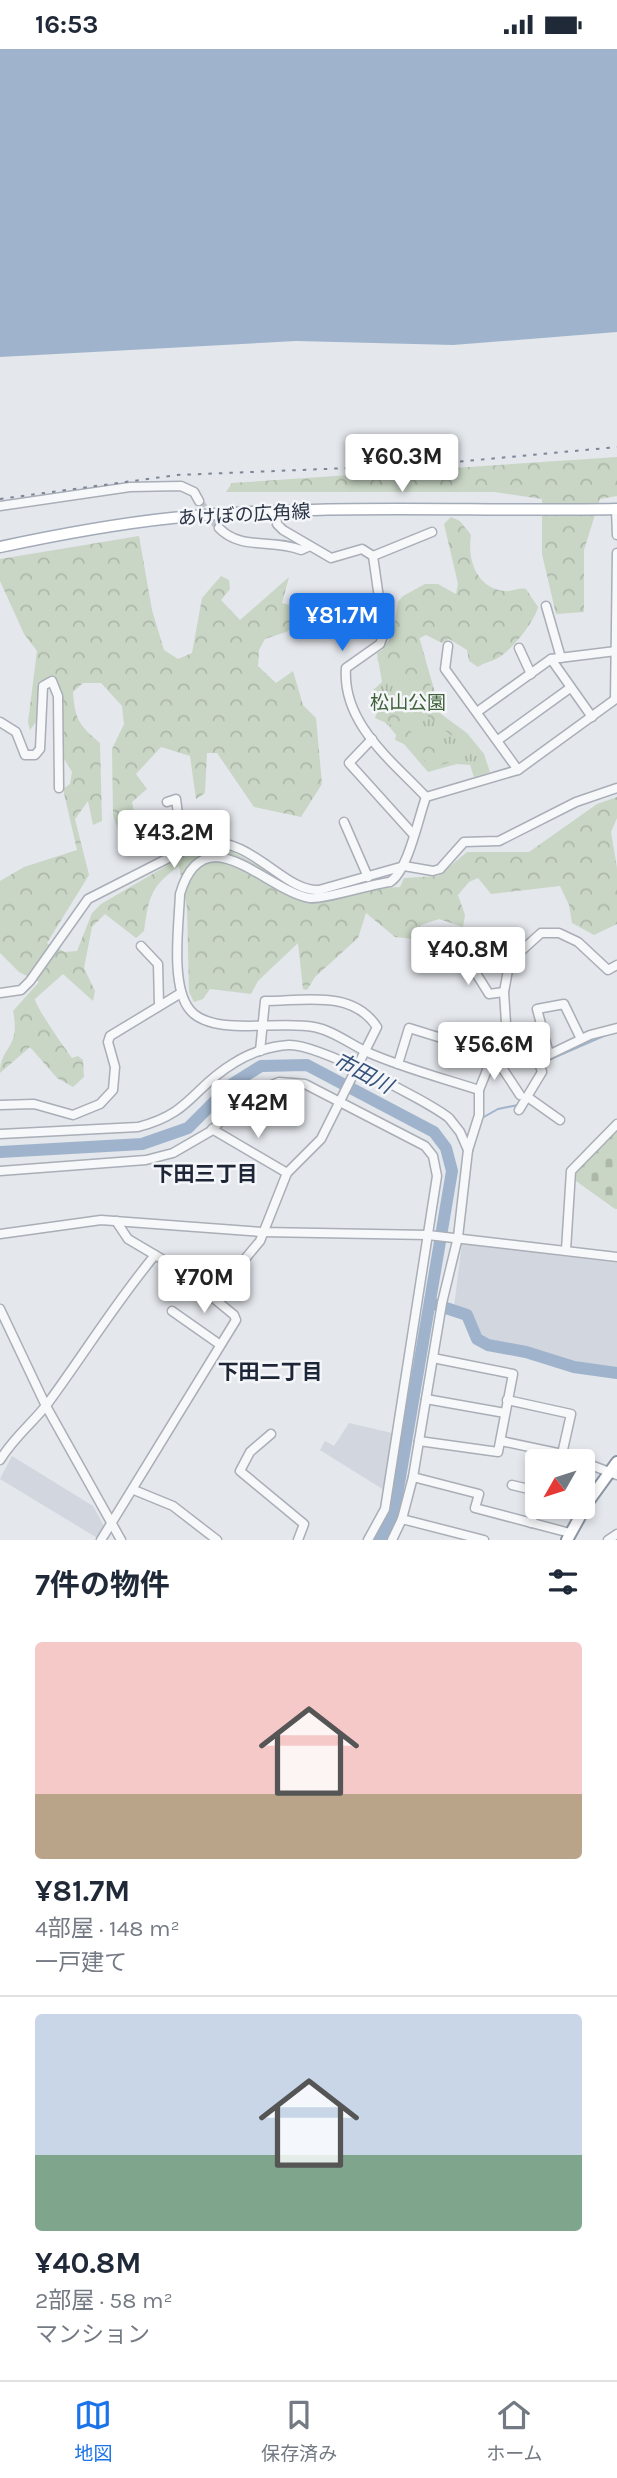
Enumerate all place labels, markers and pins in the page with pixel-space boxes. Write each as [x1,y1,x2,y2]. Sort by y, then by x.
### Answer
pin: ¥60.3M [345,435,459,494]
pin: ¥81.7M [285,593,399,653]
pin: ¥43.2M [117,811,231,870]
pin: ¥40.8M [411,927,525,987]
pin: ¥56.6M [437,1023,551,1082]
pin: ¥42M [217,1081,299,1140]
pin: ¥70M [163,1255,245,1315]

